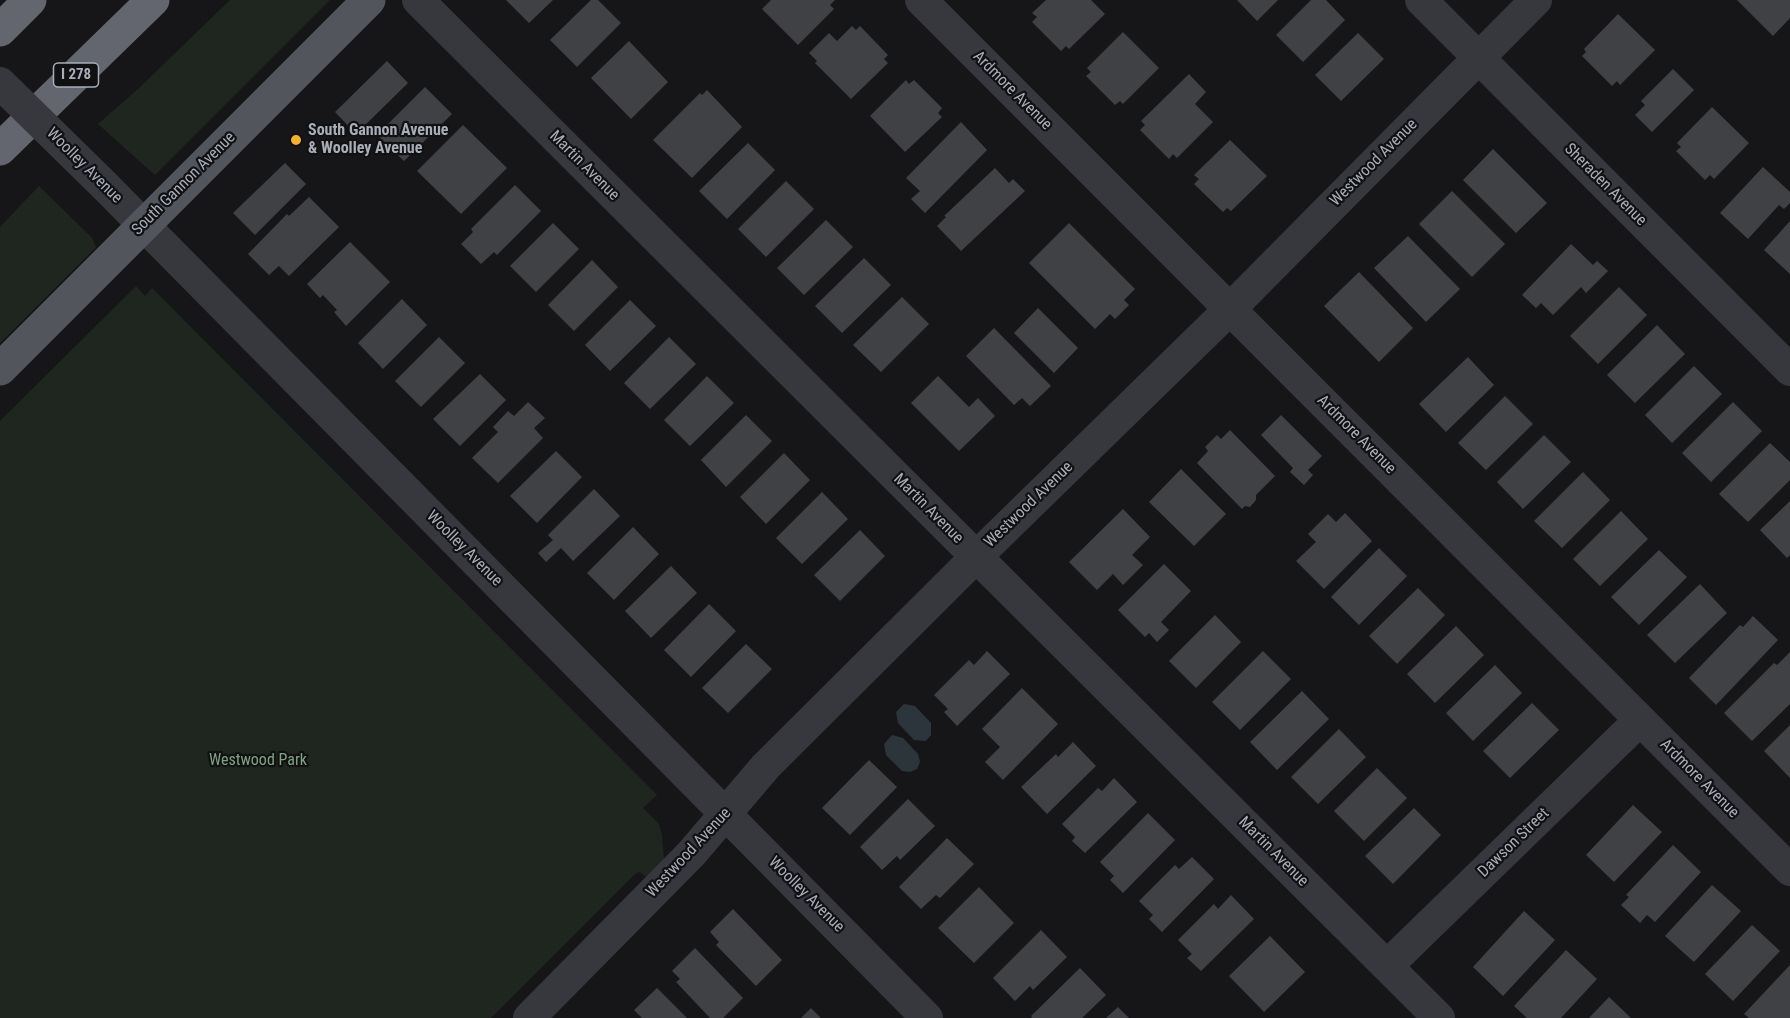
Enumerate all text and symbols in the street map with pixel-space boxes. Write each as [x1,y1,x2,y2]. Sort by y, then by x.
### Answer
street label: Ardmore Avenue [968,47,1056,135]
road number: I 278 [54,63,98,87]
street label: Westwood Avenue [1326,115,1422,211]
place label: South Gannon Avenue & Woolley Avenue [308,121,448,159]
street label: Woolley Avenue [42,124,126,208]
street label: Martin Avenue [545,127,623,205]
street label: South Gannon Avenue [128,128,240,240]
marker: South Gannon Avenue & Woolley Avenue [289,133,303,147]
street label: Sheraden Avenue [1560,140,1650,230]
street label: Ardmore Avenue [1312,391,1400,479]
street label: Westwood Avenue [981,458,1077,552]
street label: Martin Avenue [889,470,967,548]
street label: Woolley Avenue [422,507,506,591]
street label: Ardmore Avenue [1655,735,1743,823]
park label: Westwood Park [209,751,307,771]
street label: Westwood Avenue [643,804,735,902]
street label: Dawson Street [1474,804,1554,882]
street label: Martin Avenue [1234,813,1312,891]
street label: Woolley Avenue [764,853,848,937]

